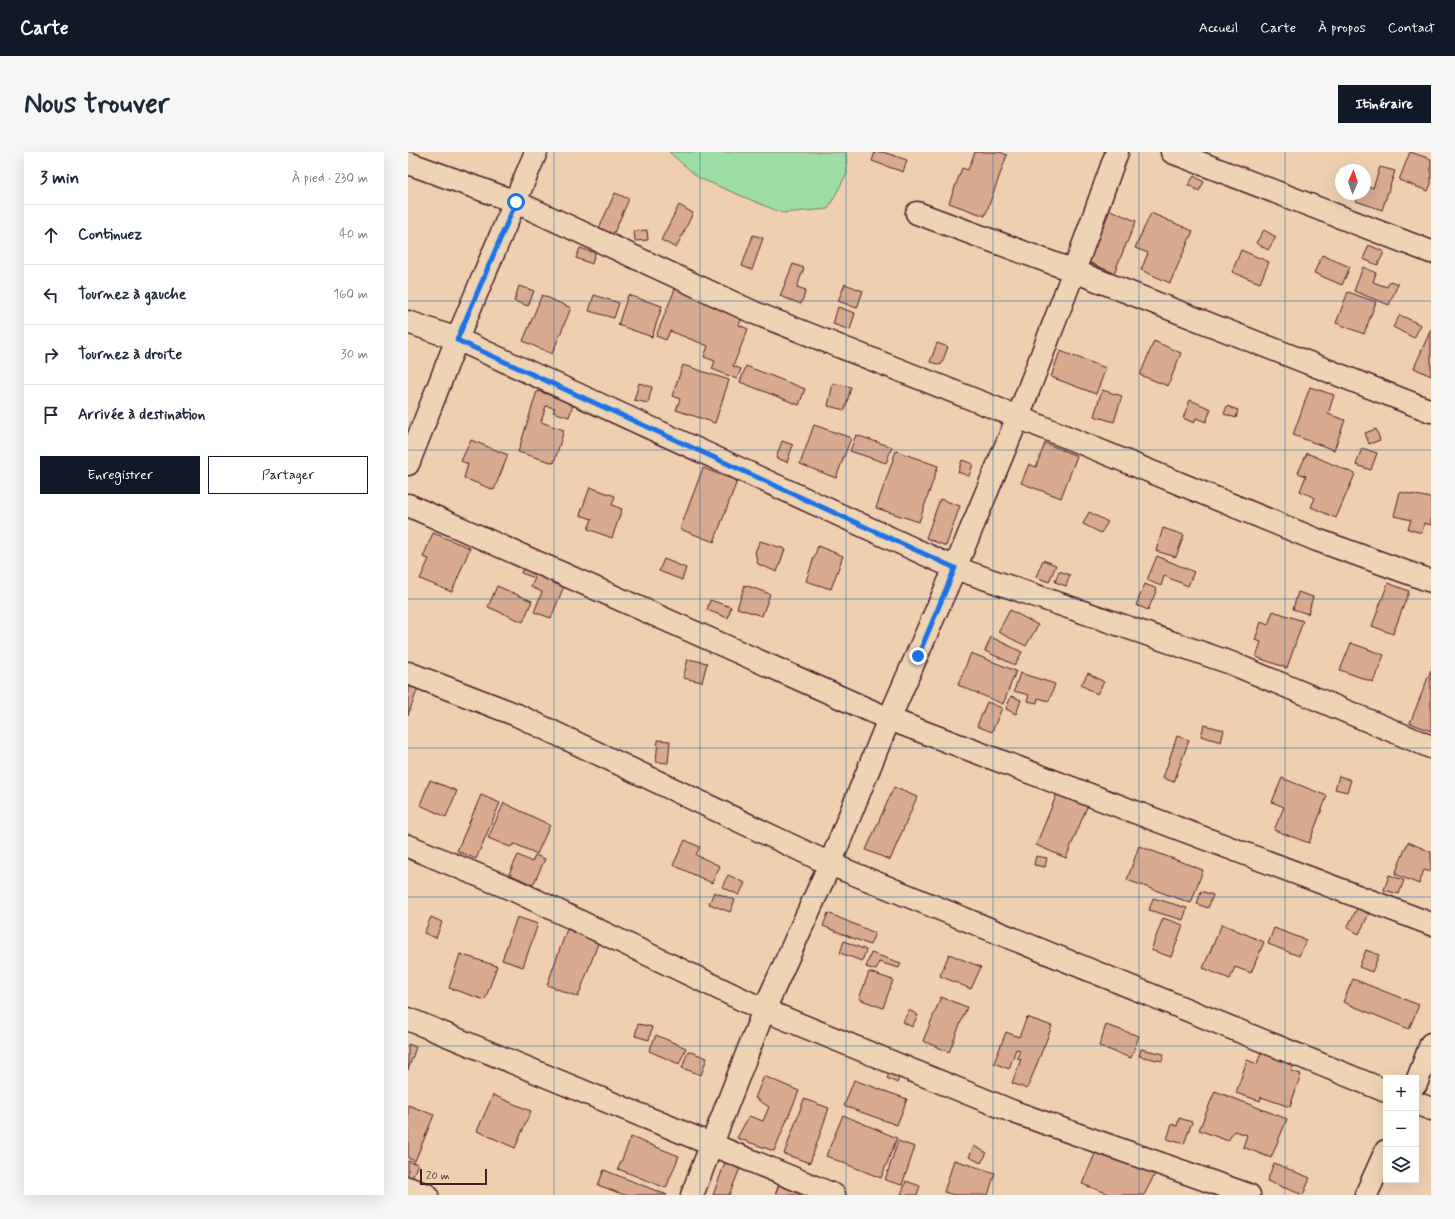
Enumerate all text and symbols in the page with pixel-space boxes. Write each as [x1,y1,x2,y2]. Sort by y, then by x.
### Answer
text: Carte [20,16,69,41]
text: Accueil [1199,19,1238,37]
text: Carte [1260,19,1296,37]
text: À propos [1318,19,1366,37]
text: Contact [1388,19,1435,37]
button: Itinéraire [1338,85,1431,123]
text: Nous trouver [24,86,169,123]
north arrow [1335,164,1371,200]
text: 3 min [40,167,79,189]
text: À pied · 230 m [292,170,368,187]
route start [507,193,525,211]
icon: ahead [40,224,62,246]
text: Continuez [78,225,142,245]
text: 40 m [339,226,368,243]
icon: left [40,284,62,306]
text: Tournez à gauche [78,285,186,305]
text: 160 m [333,286,368,303]
icon: right [40,344,62,366]
text: Tournez à droite [78,345,182,365]
text: 30 m [341,346,368,363]
icon: arrive [40,404,62,426]
text: Arrivée à destination [78,405,205,425]
button: Enregistrer [40,456,200,494]
button: Partager [208,456,368,494]
route end [909,647,927,665]
map controls [1383,1075,1419,1183]
button: + [1383,1075,1419,1111]
button: − [1383,1111,1419,1147]
button: layers [1383,1147,1419,1183]
scale bar [420,1167,487,1186]
text: 20 m [426,1169,449,1183]

